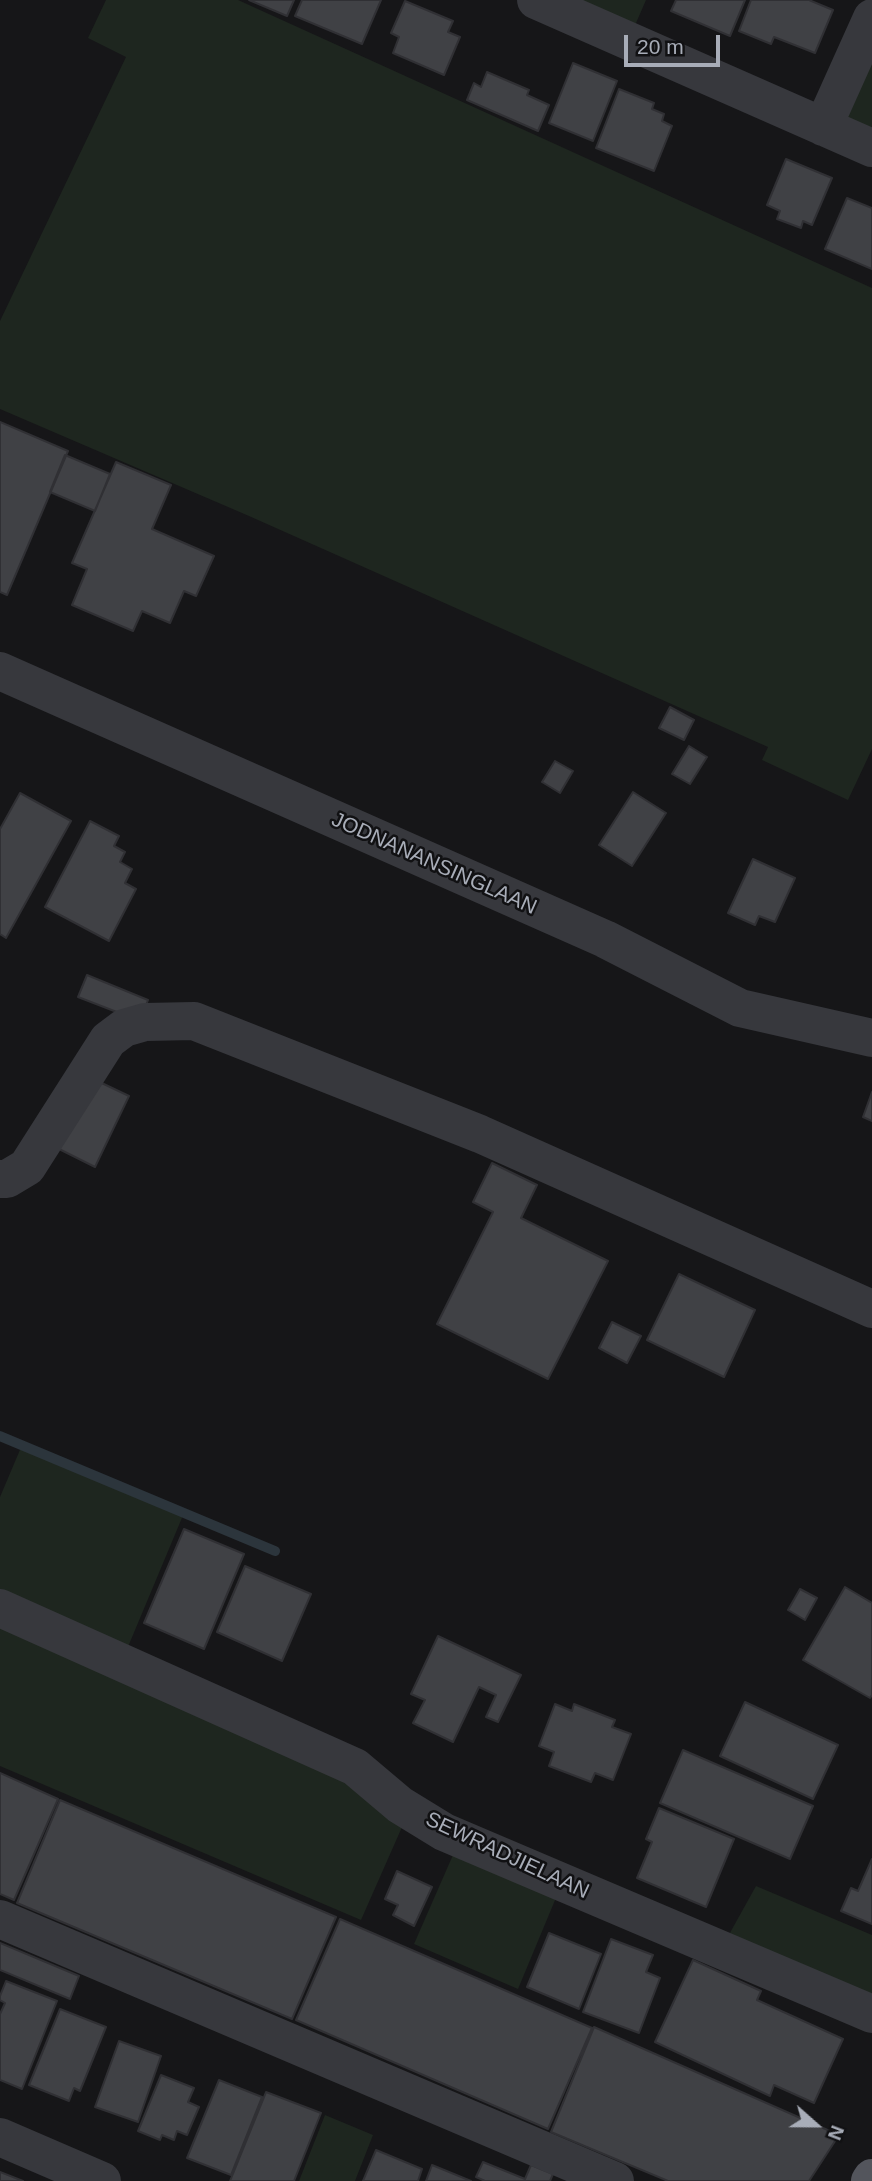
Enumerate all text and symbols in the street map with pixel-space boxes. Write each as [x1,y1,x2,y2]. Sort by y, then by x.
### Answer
scale bar [627,21,723,65]
text: 20 m [637,35,684,58]
street label: JODNANANSINGLAAN [328,807,540,921]
street label: SEWRADJIELAAN [421,1807,593,1905]
north arrow [781,2090,851,2160]
text: N [824,2123,848,2143]

